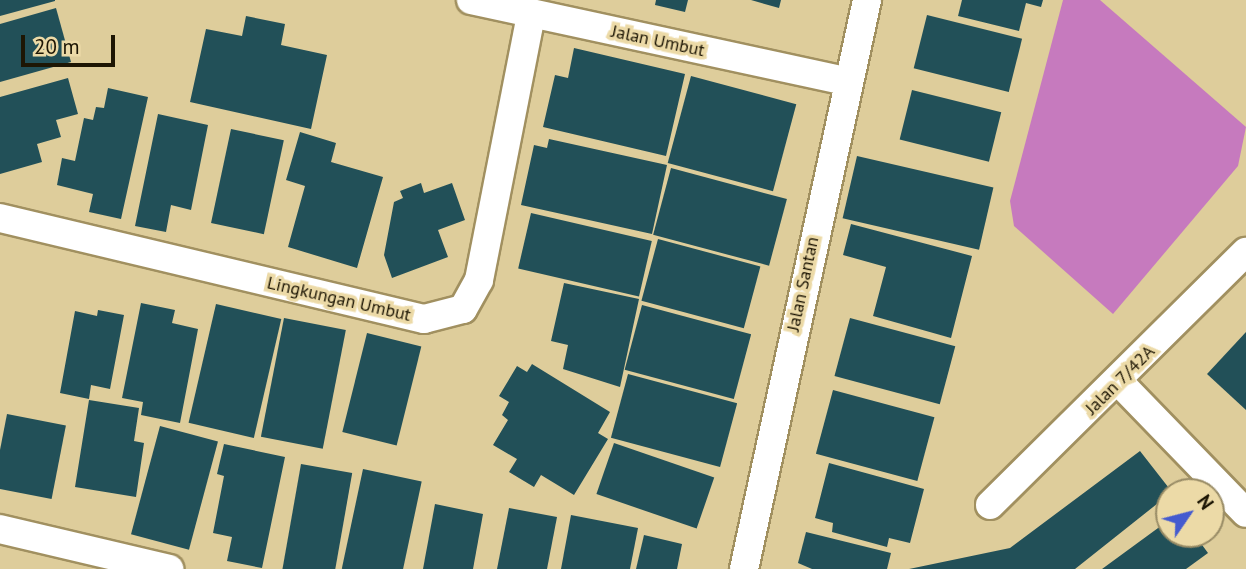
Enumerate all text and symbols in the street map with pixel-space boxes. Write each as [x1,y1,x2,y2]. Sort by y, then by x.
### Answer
scale bar [24,21,119,65]
street label: Jalan Umbut [609,21,707,61]
text: 20 m [34,33,80,60]
street label: Jalan Santan [782,235,824,333]
street label: Lingkungan Umbut [265,272,413,326]
street label: Jalan 7/42A [1081,341,1159,419]
north arrow [1155,478,1225,548]
text: N [1192,490,1219,514]

